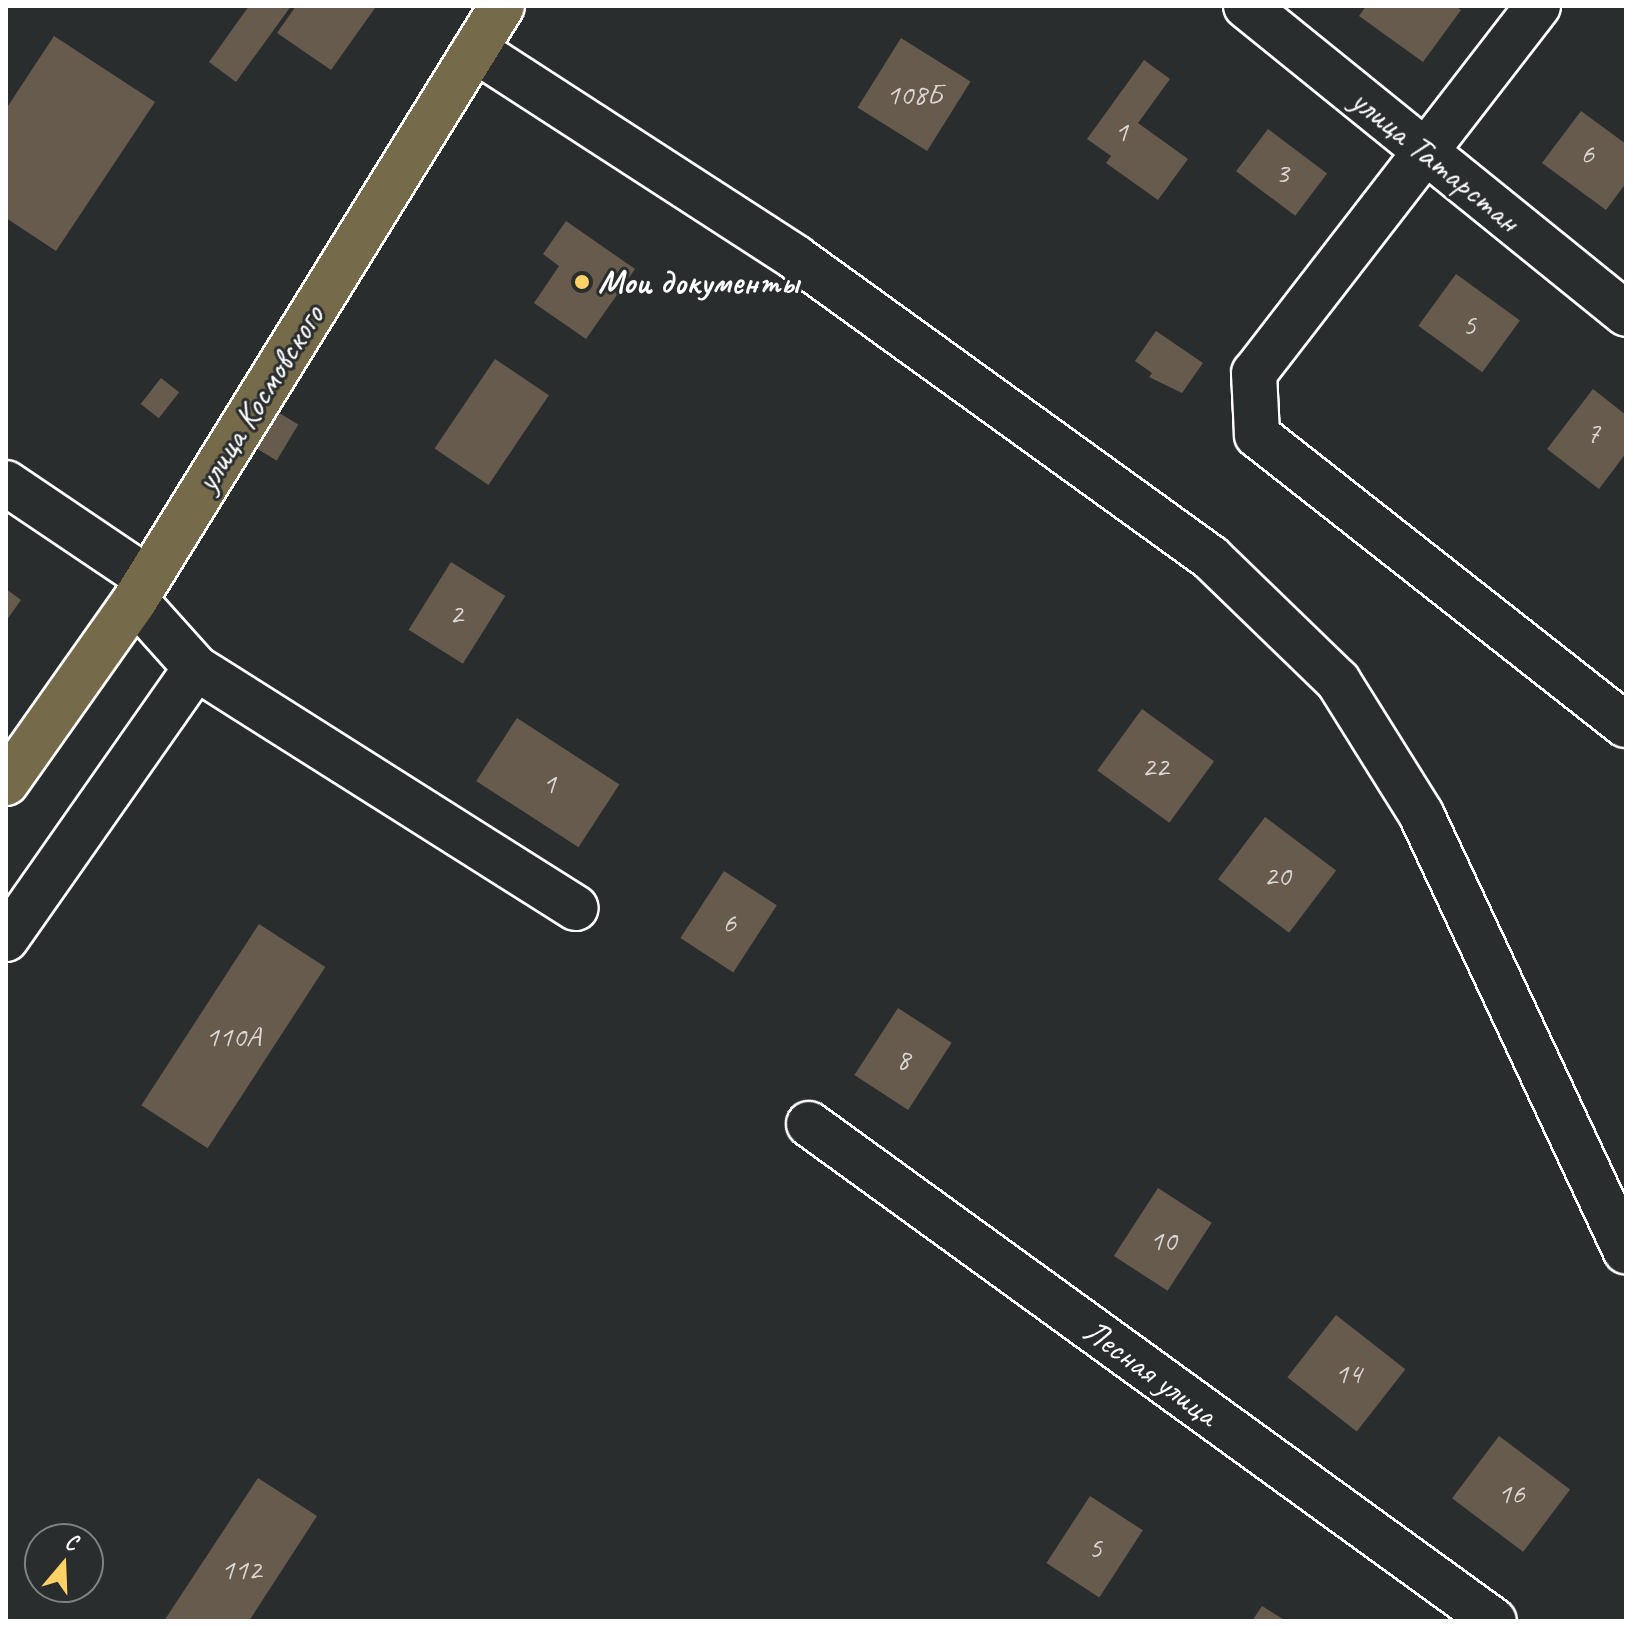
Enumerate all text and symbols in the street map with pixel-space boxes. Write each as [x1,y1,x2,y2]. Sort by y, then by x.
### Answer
house number: 108Б [886,76,942,112]
street label: улица Татарстан [1345,81,1527,239]
house number: 1 [1114,113,1128,149]
house number: 6 [1580,135,1594,171]
house number: 3 [1275,154,1289,190]
place label: Мои документы [598,262,800,302]
marker: Мои документы [573,273,591,291]
street label: улица Космовского [185,297,333,499]
house number: 5 [1462,306,1476,342]
house number: 7 [1586,414,1600,450]
house number: 2 [449,595,463,631]
house number: 22 [1142,748,1168,784]
house number: 1 [542,765,556,801]
house number: 20 [1264,857,1290,893]
house number: 6 [722,904,736,940]
house number: 110А [205,1018,261,1054]
house number: 8 [896,1041,910,1077]
house number: 10 [1150,1222,1176,1258]
street label: Лесная улица [1076,1310,1226,1434]
house number: 14 [1335,1355,1361,1391]
house number: 16 [1498,1475,1524,1511]
north arrow [24,1523,104,1603]
text: С [61,1527,81,1557]
house number: 5 [1088,1529,1102,1565]
house number: 112 [221,1551,261,1587]

